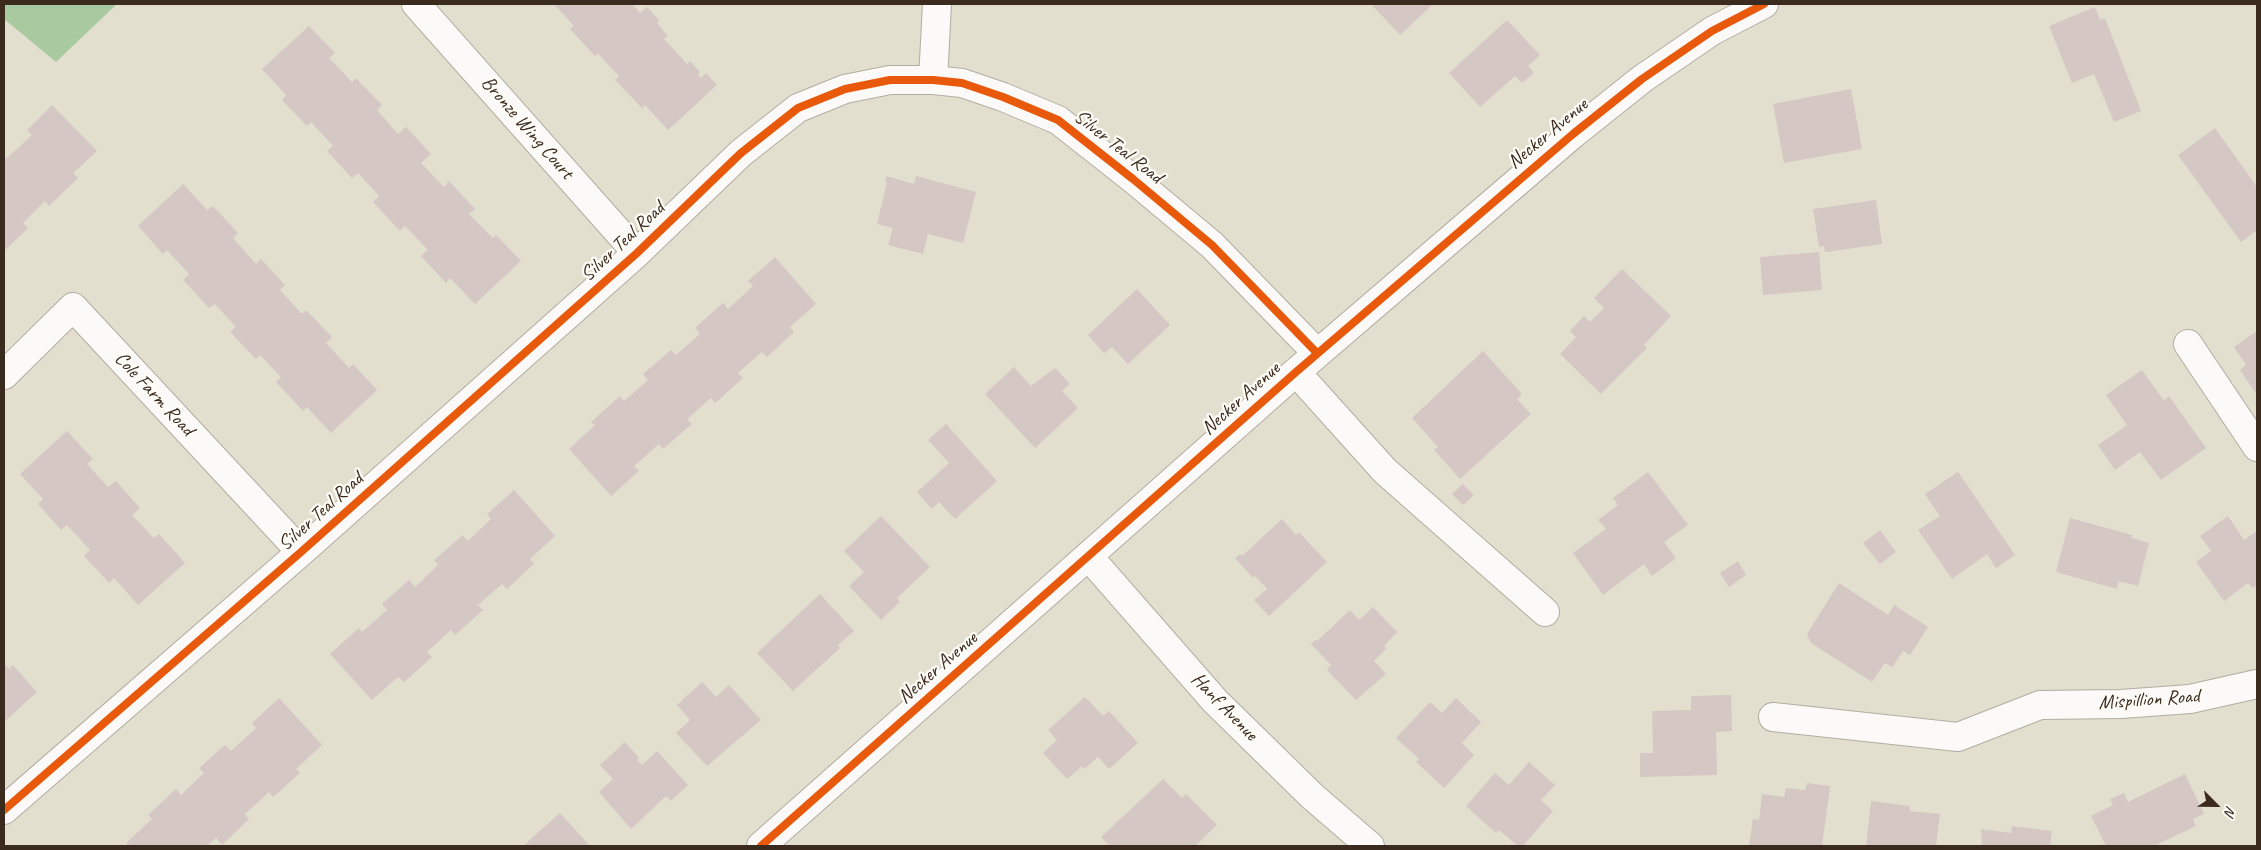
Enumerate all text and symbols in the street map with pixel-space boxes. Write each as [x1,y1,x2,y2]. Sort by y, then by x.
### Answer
street label: Bronze Wing Court [476,72,578,184]
street label: Necker Avenue [1503,93,1593,175]
street label: Silver Teal Road [1069,105,1167,189]
street label: Silver Teal Road [576,197,670,287]
street label: Cole Farm Road [109,347,199,441]
street label: Necker Avenue [1197,357,1285,441]
street label: Silver Teal Road [274,468,368,556]
street label: Necker Avenue [893,627,983,709]
street label: Hanf Avenue [1186,668,1262,746]
street label: Mispillion Road [2098,684,2200,716]
north arrow [2191,780,2241,830]
text: N [2221,804,2240,818]

